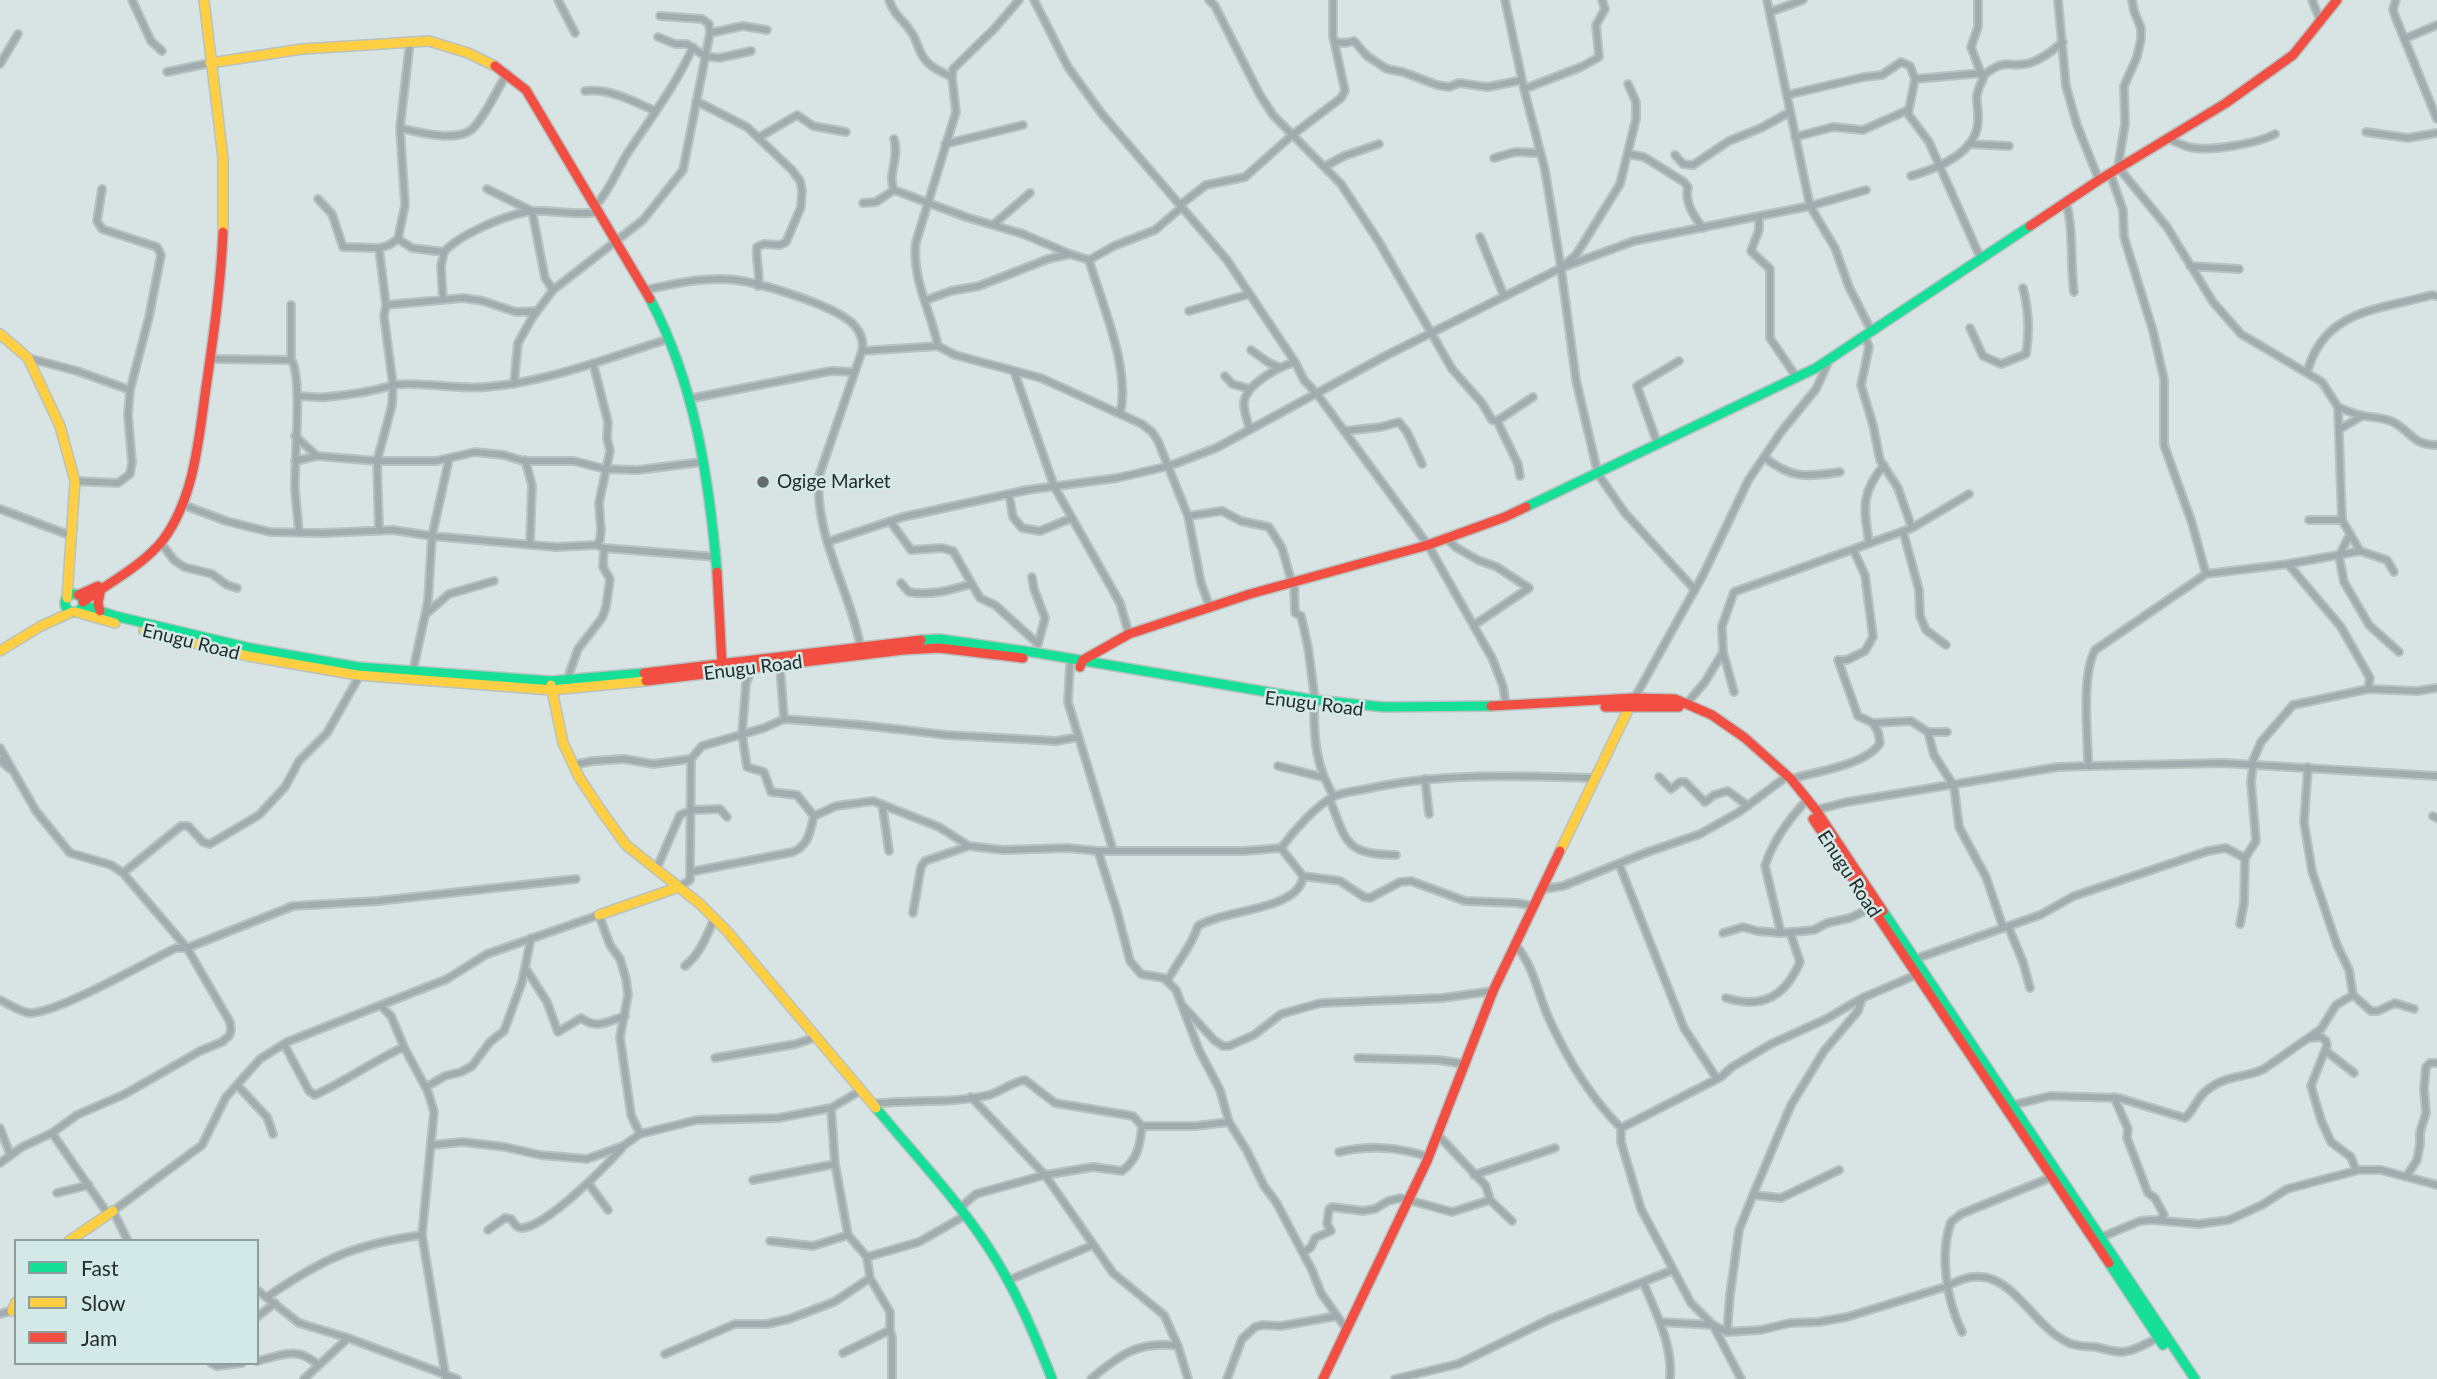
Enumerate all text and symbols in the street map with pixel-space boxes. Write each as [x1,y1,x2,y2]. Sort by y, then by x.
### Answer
place label: Ogige Market [777,471,891,493]
marker: Ogige Market [755,474,771,490]
street label: Enugu Road [140,619,242,665]
street label: Enugu Road [702,651,804,685]
street label: Enugu Road [1263,687,1365,721]
street label: Enugu Road [1812,826,1886,922]
legend [14,1239,259,1365]
text: Fast [81,1255,118,1280]
text: Slow [81,1290,125,1315]
text: Jam [81,1325,117,1350]

